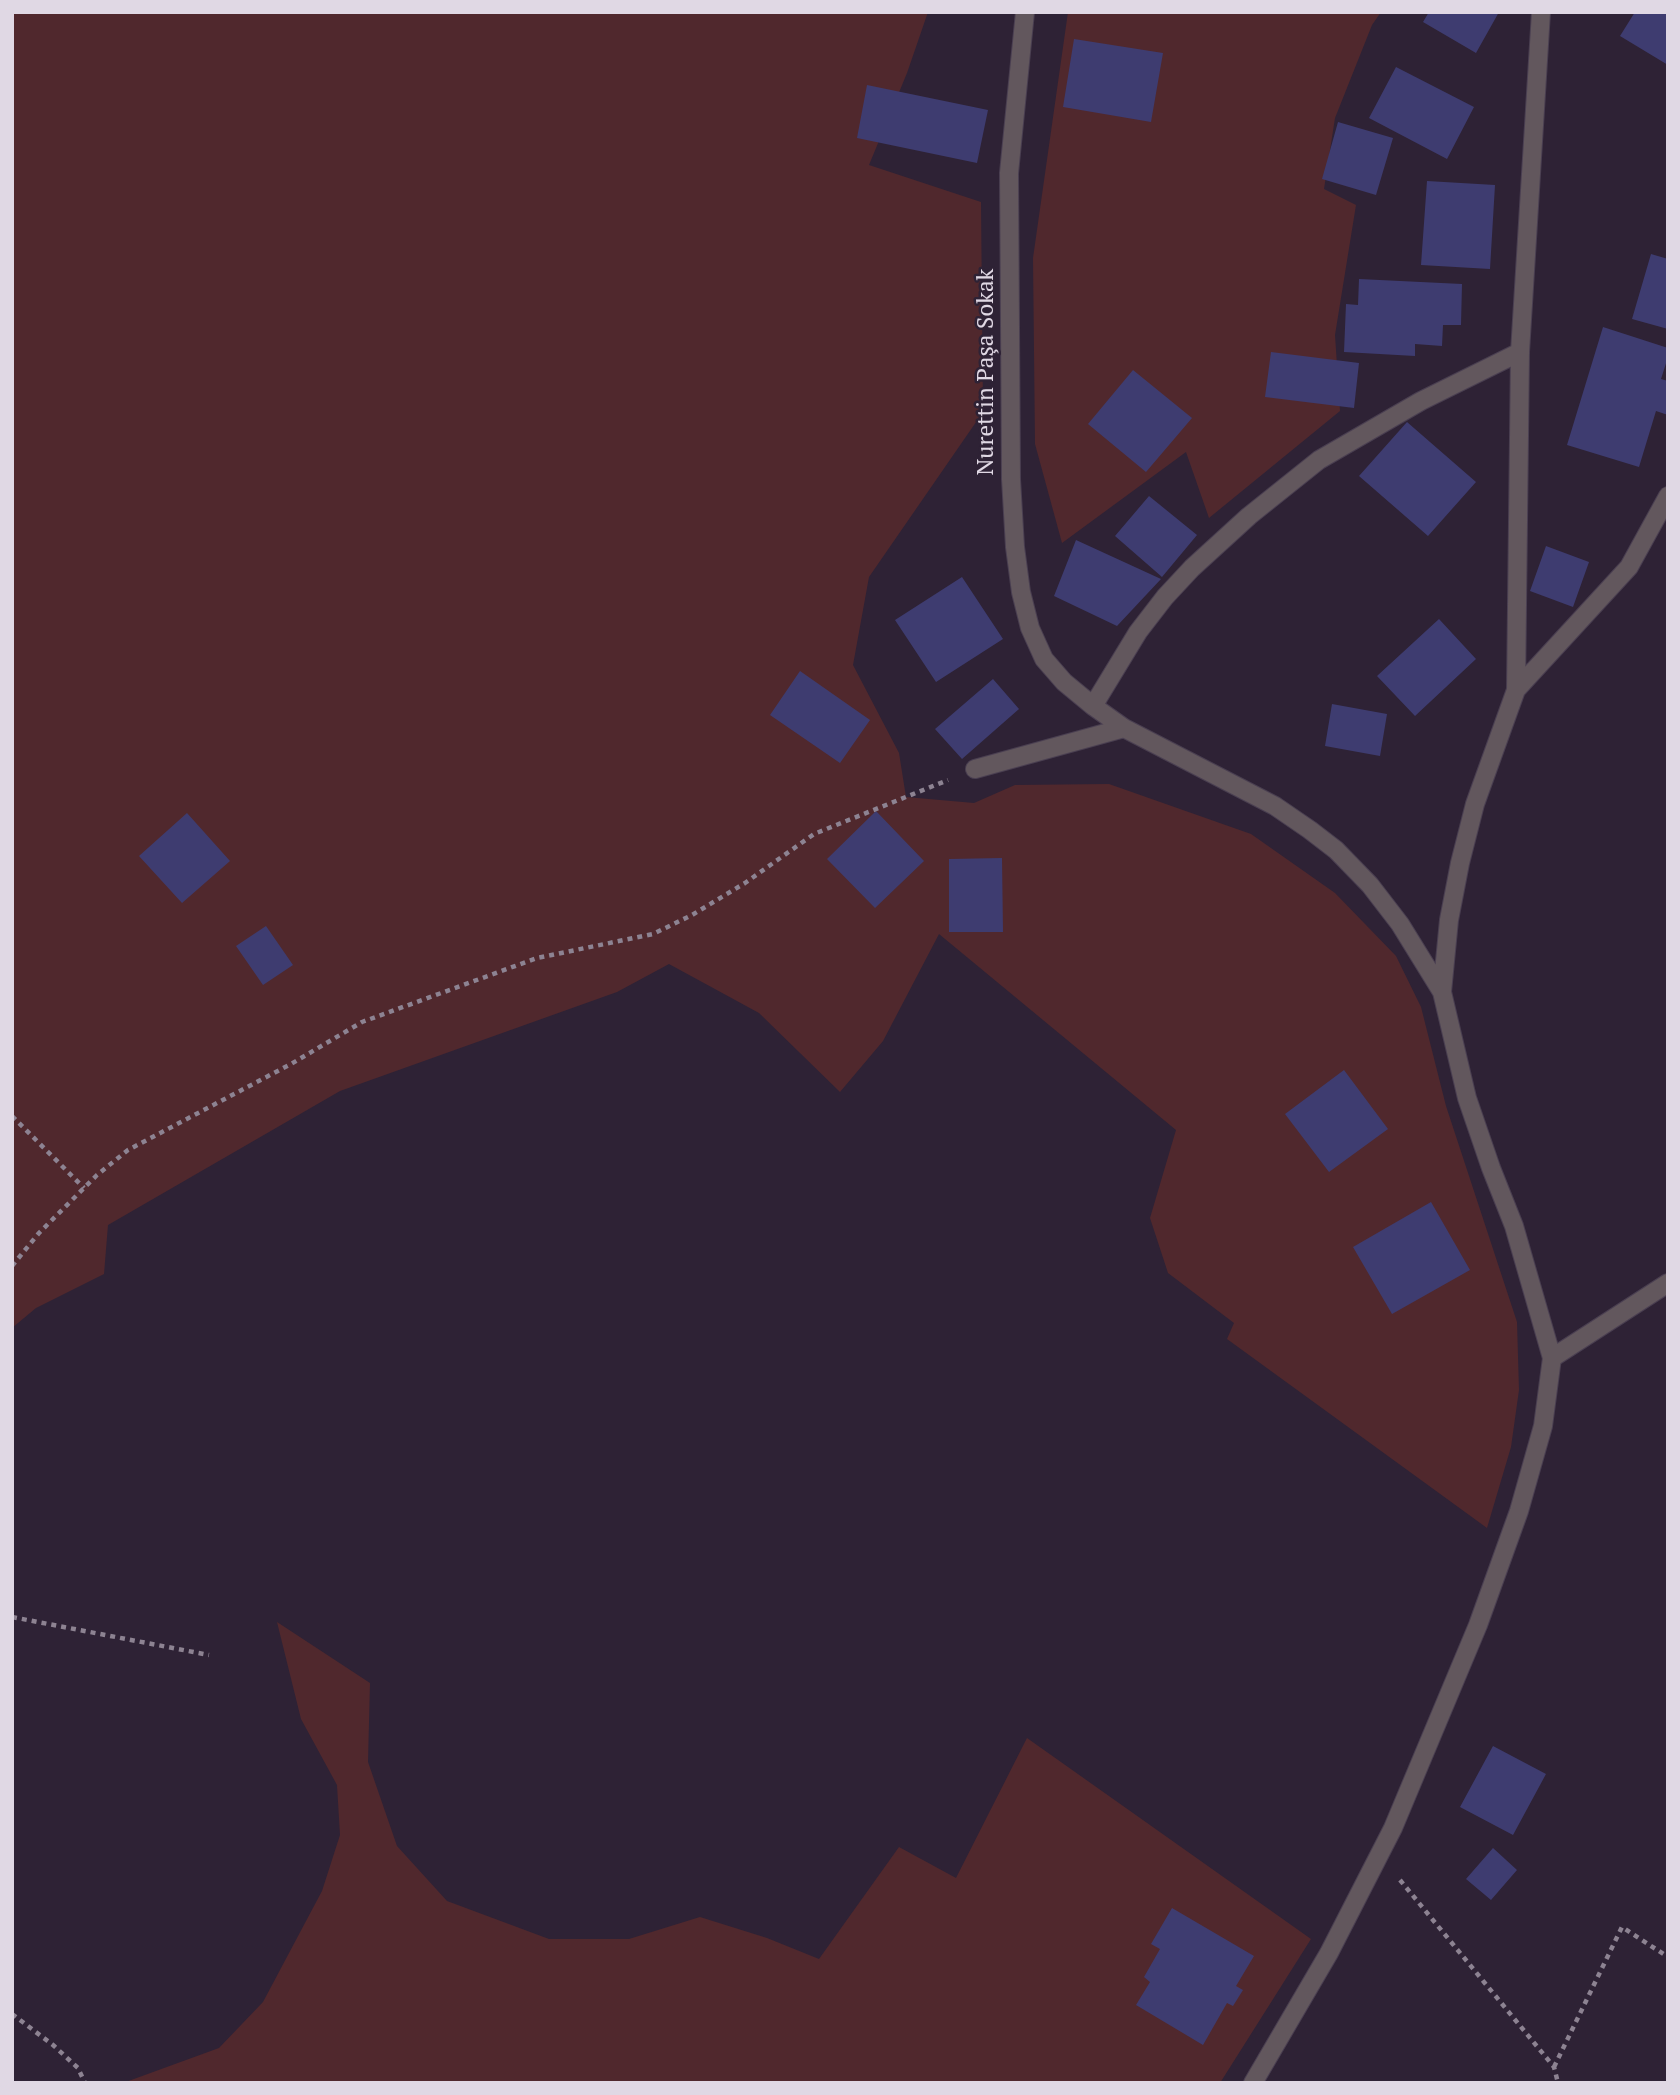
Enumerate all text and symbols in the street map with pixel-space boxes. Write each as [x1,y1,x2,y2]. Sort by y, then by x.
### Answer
street label: Nurettin Paşa Sokak [972,269,1000,475]

